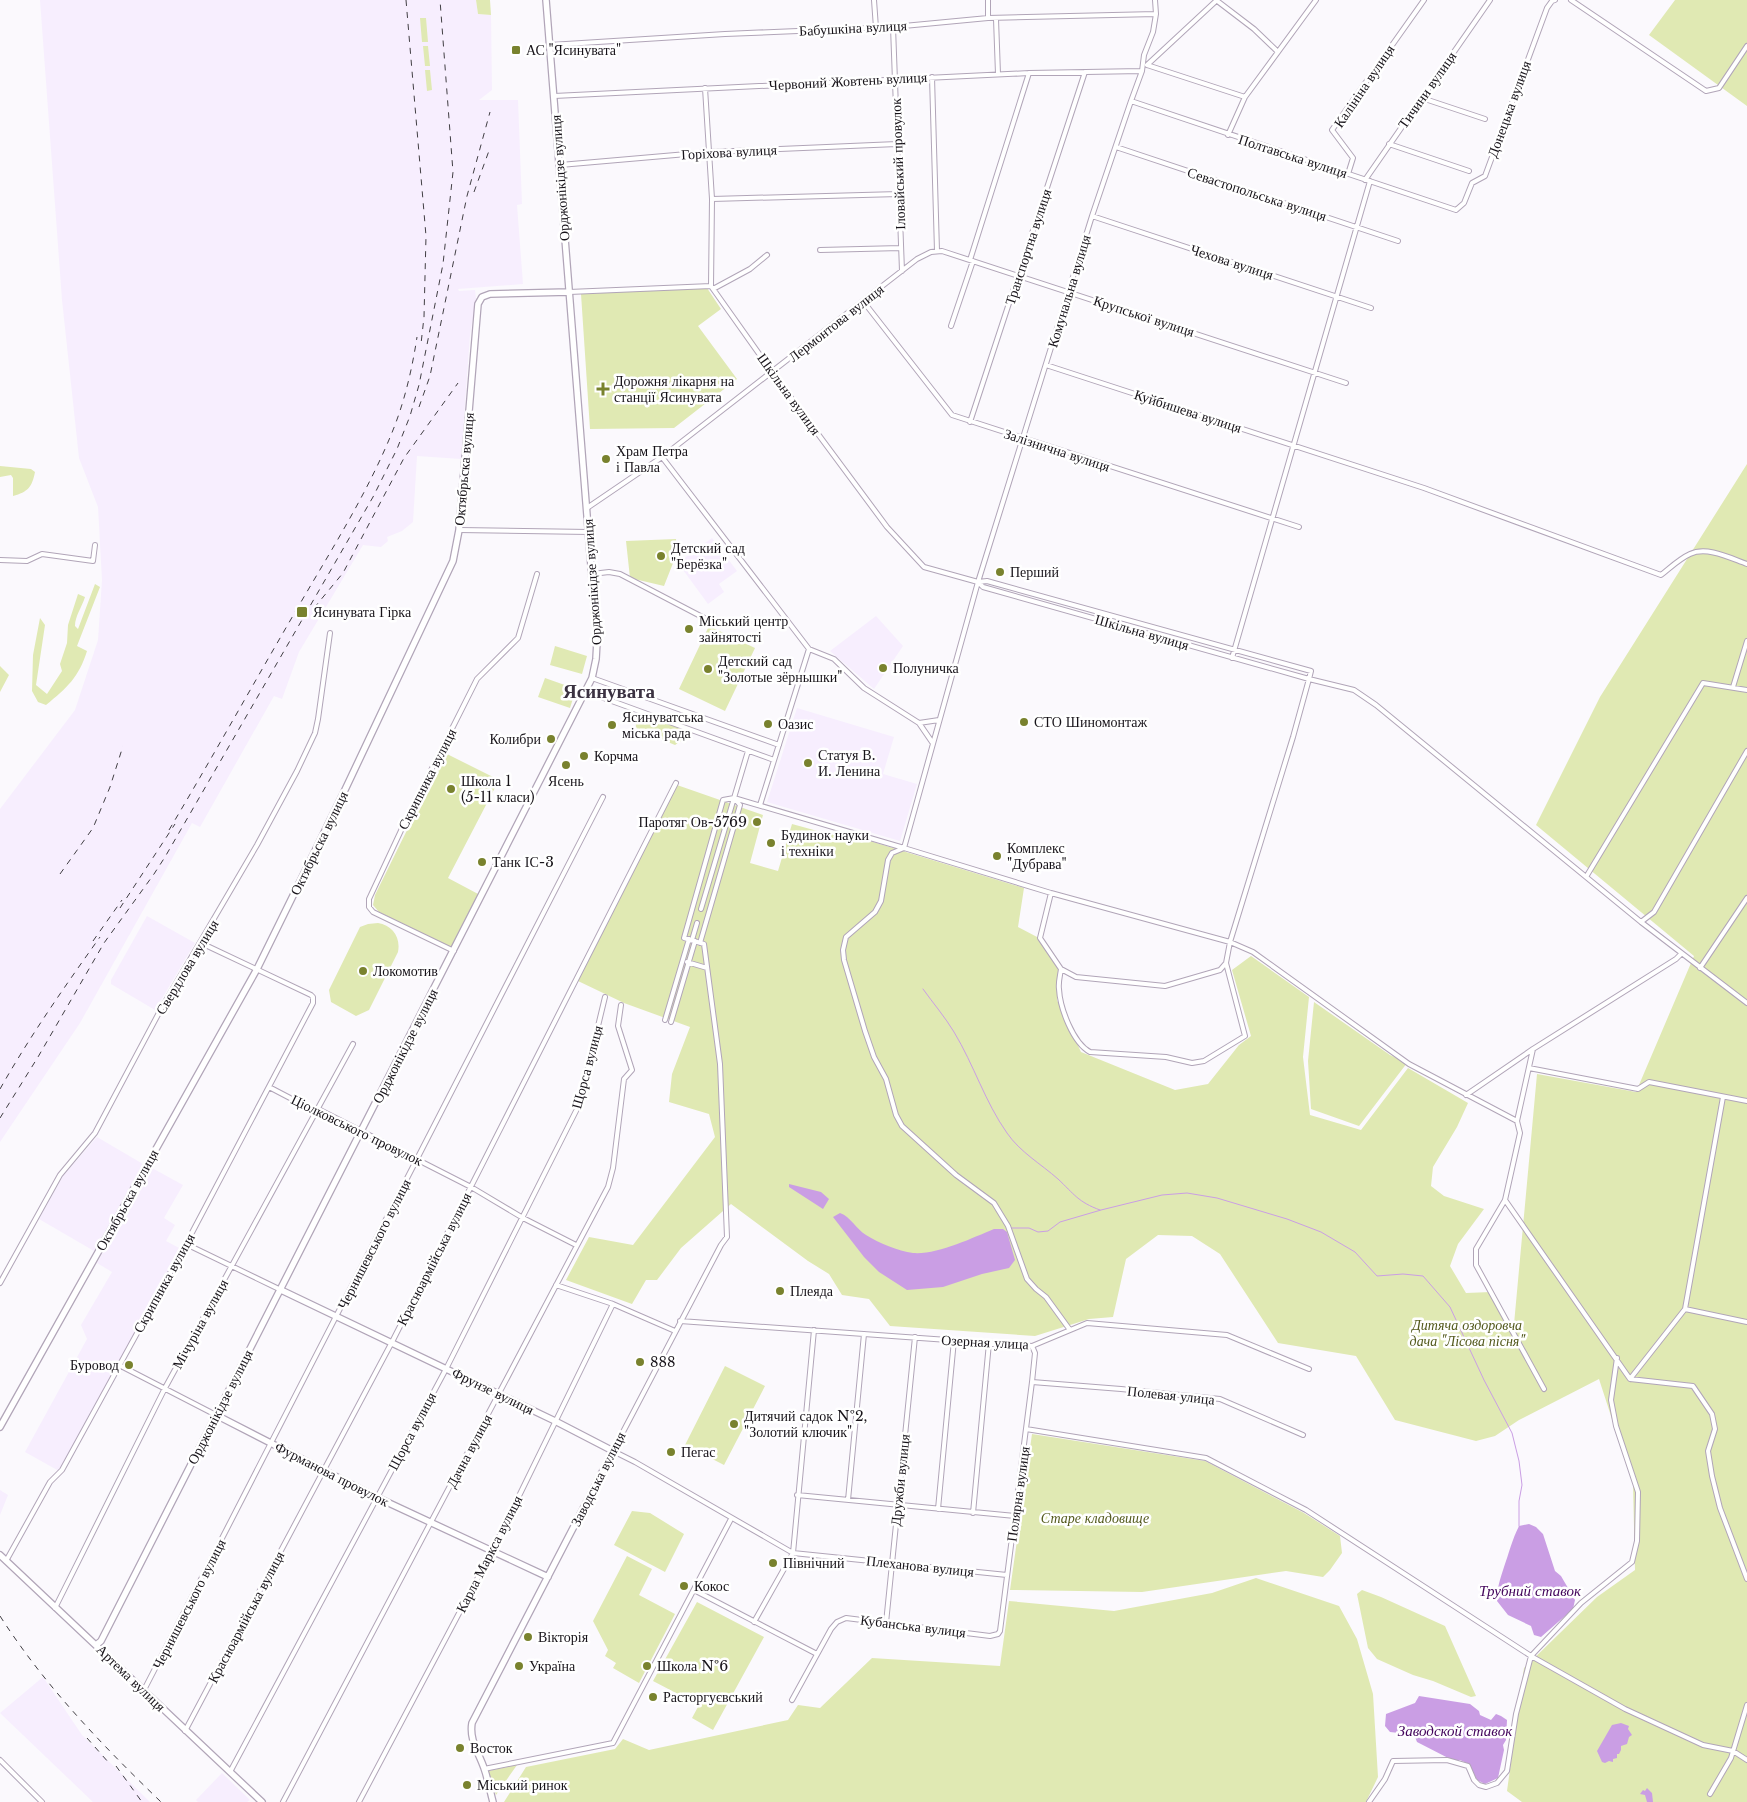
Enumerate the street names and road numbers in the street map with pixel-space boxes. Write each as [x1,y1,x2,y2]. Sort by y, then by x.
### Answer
street label: Бабушкіна вулиця [799,16,908,40]
street label: Калініна вулиця [1330,41,1399,131]
street label: Тичини вулиця [1394,47,1461,132]
street label: Донецька вулиця [1483,58,1535,160]
street label: Червоний Жовтень вулиця [768,68,928,94]
street label: Іловайський провулок [887,98,909,230]
street label: Орджонікідзе вулиця [547,114,573,242]
street label: Полтавська вулиця [1236,130,1350,182]
street label: Горіхова вулиця [681,140,778,163]
street label: Севастопольська вулиця [1185,163,1330,225]
street label: Транспортна вулиця [1001,186,1055,307]
street label: Комунальна вулиця [1043,232,1095,350]
street label: Чехова вулиця [1188,240,1276,284]
street label: Лермонтова вулиця [785,280,888,366]
street label: Крупської вулиця [1091,291,1197,341]
street label: Шкільна вулиця [753,350,825,439]
street label: Куйбишева вулиця [1132,385,1245,437]
street label: Октябрьска вулиця [450,411,478,526]
street label: Залізнична вулиця [1002,424,1113,476]
street label: Орджонікідзе вулиця [579,518,605,646]
street label: Шкільна вулиця [1093,610,1192,654]
street label: Скрипника вулиця [394,725,460,832]
street label: Октябрьска вулиця [286,788,352,898]
street label: Свердлова вулиця [152,916,223,1018]
street label: Орджонікідзе вулиця [368,985,442,1106]
street label: Щорса вулиця [567,1023,607,1111]
street label: Ціолковського провулок [288,1090,426,1170]
street label: Октябрьска вулиця [92,1145,163,1254]
street label: Чернишевського вулиця [333,1175,415,1312]
street label: Красноармійська вулиця [393,1189,476,1329]
street label: Скрипника вулиця [129,1230,199,1336]
street label: Мічуріна вулиця [168,1275,232,1372]
street label: Озерная улица [941,1331,1030,1353]
street label: Орджонікідзе вулиця [183,1346,257,1467]
street label: Фрунзе вулиця [449,1363,537,1419]
street label: Полевая улица [1126,1381,1216,1409]
street label: Щорса вулиця [384,1388,440,1473]
street label: Дачна вулиця [442,1411,496,1491]
street label: Заводська вулиця [566,1428,630,1529]
street label: Дружби вулиця [886,1433,914,1527]
street label: Фурманова провулок [272,1437,392,1511]
street label: Полярна вулиця [1002,1445,1034,1543]
street label: Карла Маркса вулиця [452,1492,527,1616]
street label: Чернишевського вулиця [148,1535,230,1672]
street label: Красноармійська вулиця [204,1547,289,1686]
street label: Плеханова вулиця [865,1551,975,1581]
street label: Кубанська вулиця [859,1611,967,1641]
street label: Артема вулиця [93,1641,170,1716]

